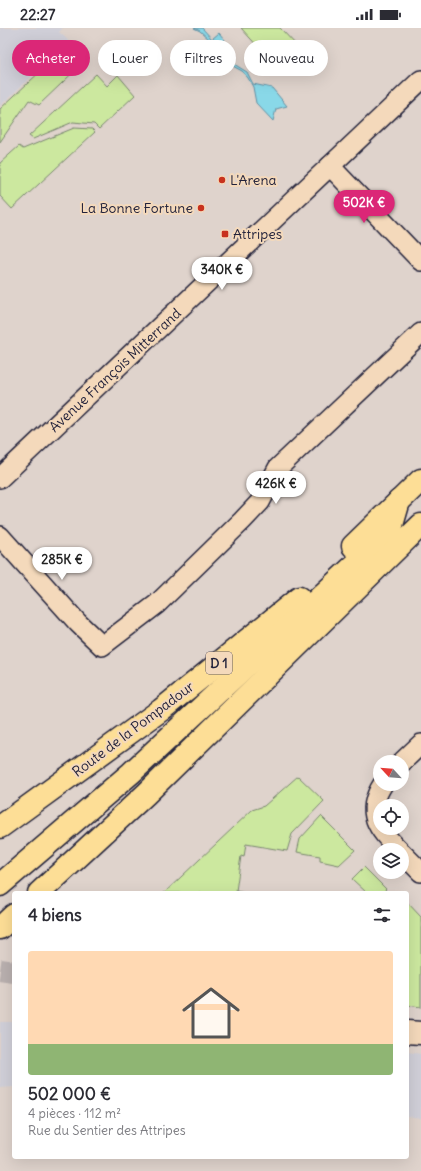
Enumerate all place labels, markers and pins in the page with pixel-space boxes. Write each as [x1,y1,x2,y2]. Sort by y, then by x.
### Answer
place label: L'Arena [230,171,277,189]
marker: L'Arena [217,175,227,185]
pin: 502K € [331,190,397,224]
place label: La Bonne Fortune [81,199,193,217]
marker: La Bonne Fortune [196,203,206,213]
place label: Attripes [233,225,282,243]
marker: Attripes [220,229,230,239]
pin: 340K € [189,257,255,291]
pin: 426K € [243,471,309,505]
pin: 285K € [29,547,95,581]

